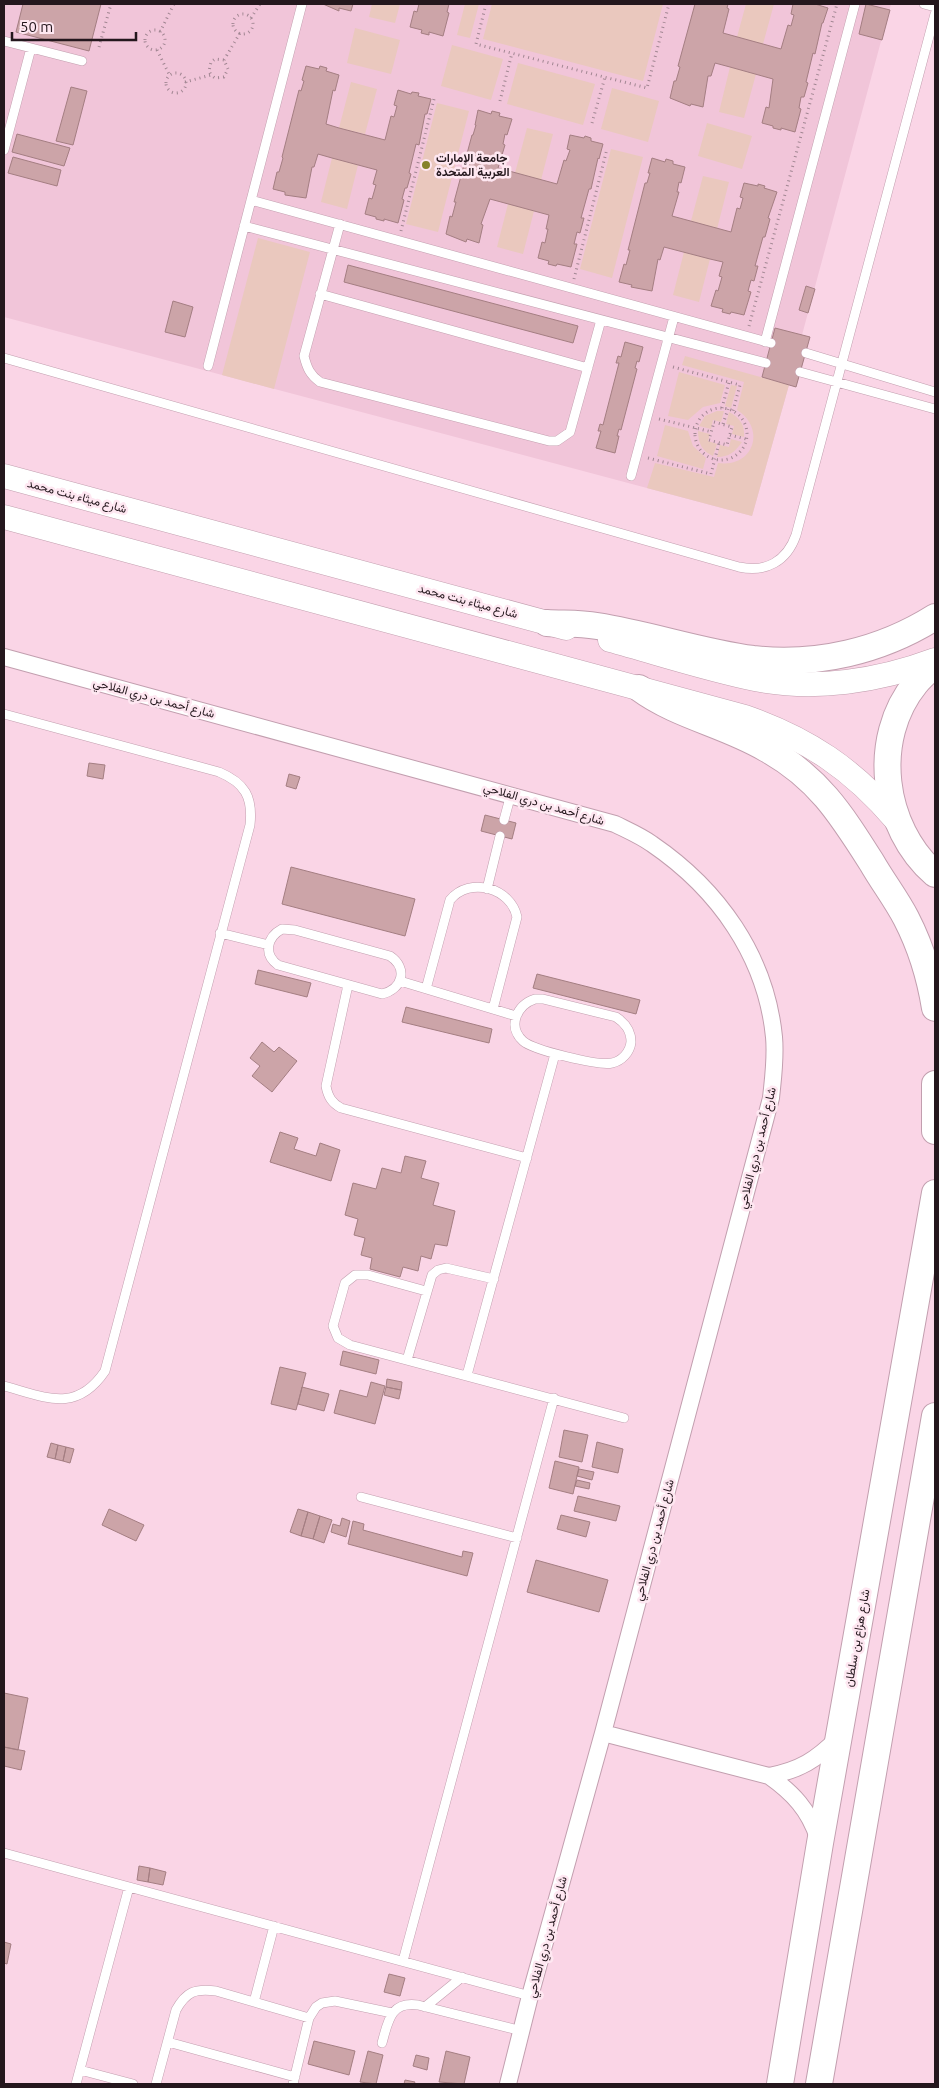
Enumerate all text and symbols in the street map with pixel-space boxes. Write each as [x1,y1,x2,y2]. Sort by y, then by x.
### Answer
scale bar [12,10,136,42]
text: 50 m [20,18,53,35]
place label: جامعة الإمارات العربية المتحدة [436,151,510,180]
marker: جامعة الإمارات العربية المتحدة [420,159,432,171]
street label: شارع ميثاء بنت محمد [25,476,128,518]
street label: شارع ميثاء بنت محمد [416,581,519,623]
street label: شارع أحمد بن دري الفلاحي [91,675,216,724]
street label: شارع أحمد بن دري الفلاحي [481,780,606,831]
street label: شارع أحمد بن دري الفلاحي [735,1086,782,1211]
street label: شارع أحمد بن دري الفلاحي [631,1478,680,1603]
street label: شارع هزاع بن سلطان [842,1588,874,1688]
street label: شارع أحمد بن دري الفلاحي [524,1875,573,2000]

